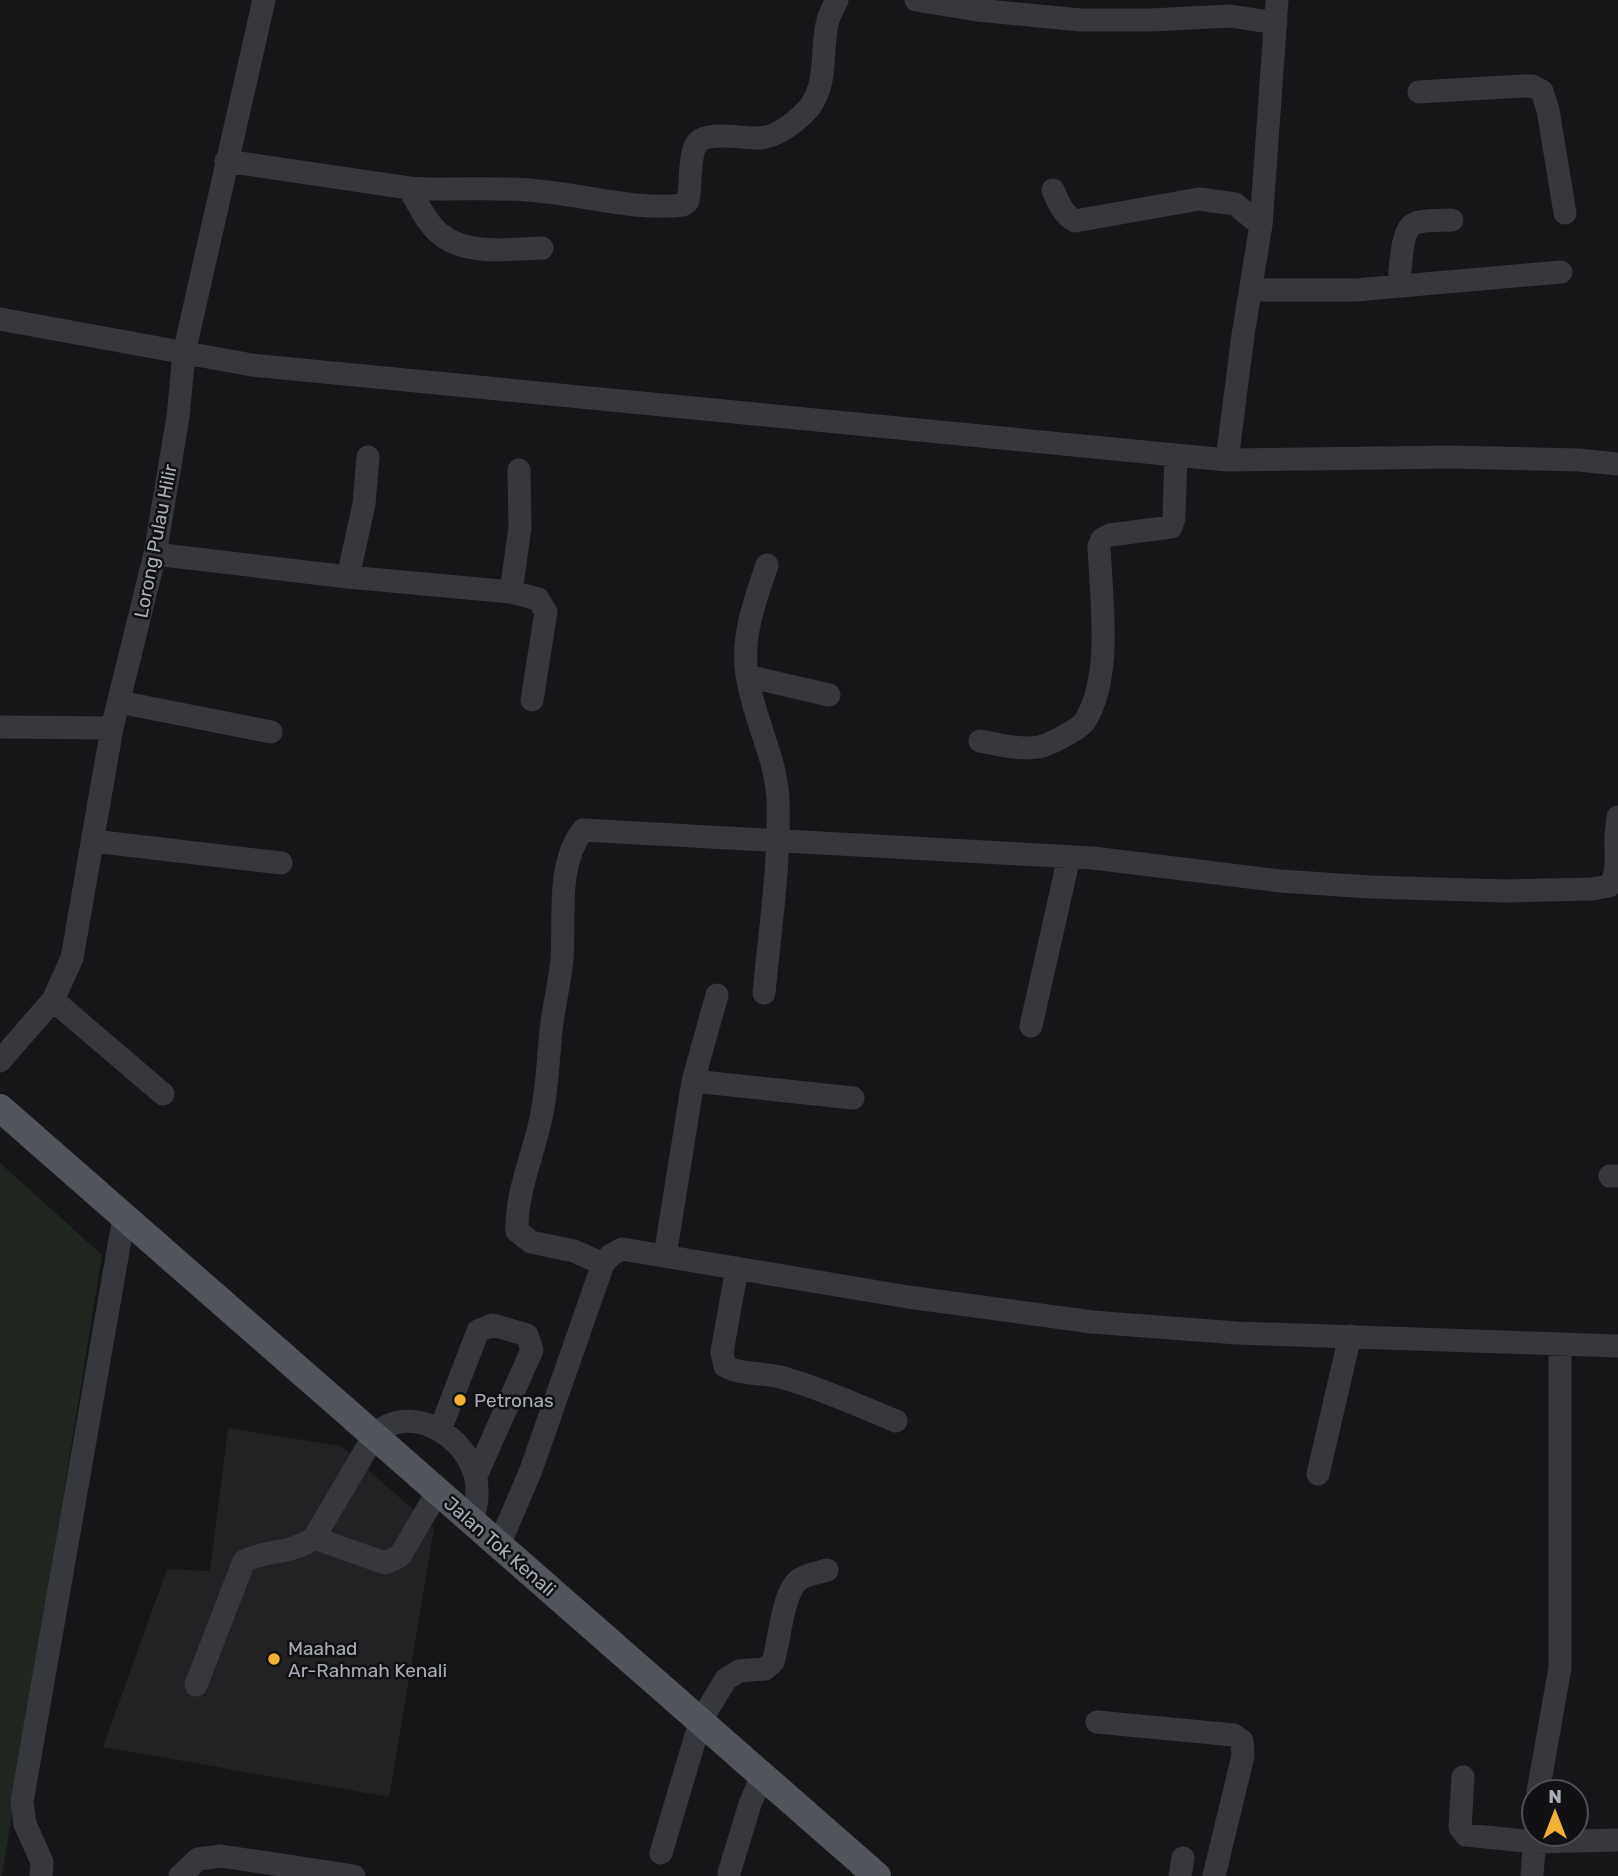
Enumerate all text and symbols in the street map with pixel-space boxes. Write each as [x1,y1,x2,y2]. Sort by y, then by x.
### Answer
street label: Lorong Pulau Hilir [129,461,182,620]
place label: Petronas [474,1389,554,1412]
marker: Petronas [452,1392,468,1408]
street label: Jalan Tok Kenali [439,1492,560,1601]
place label: Maahad Ar-Rahmah Kenali [288,1637,447,1682]
marker: Maahad Ar-Rahmah Kenali [266,1651,282,1667]
north arrow [1520,1778,1590,1848]
text: N [1548,1785,1562,1808]

